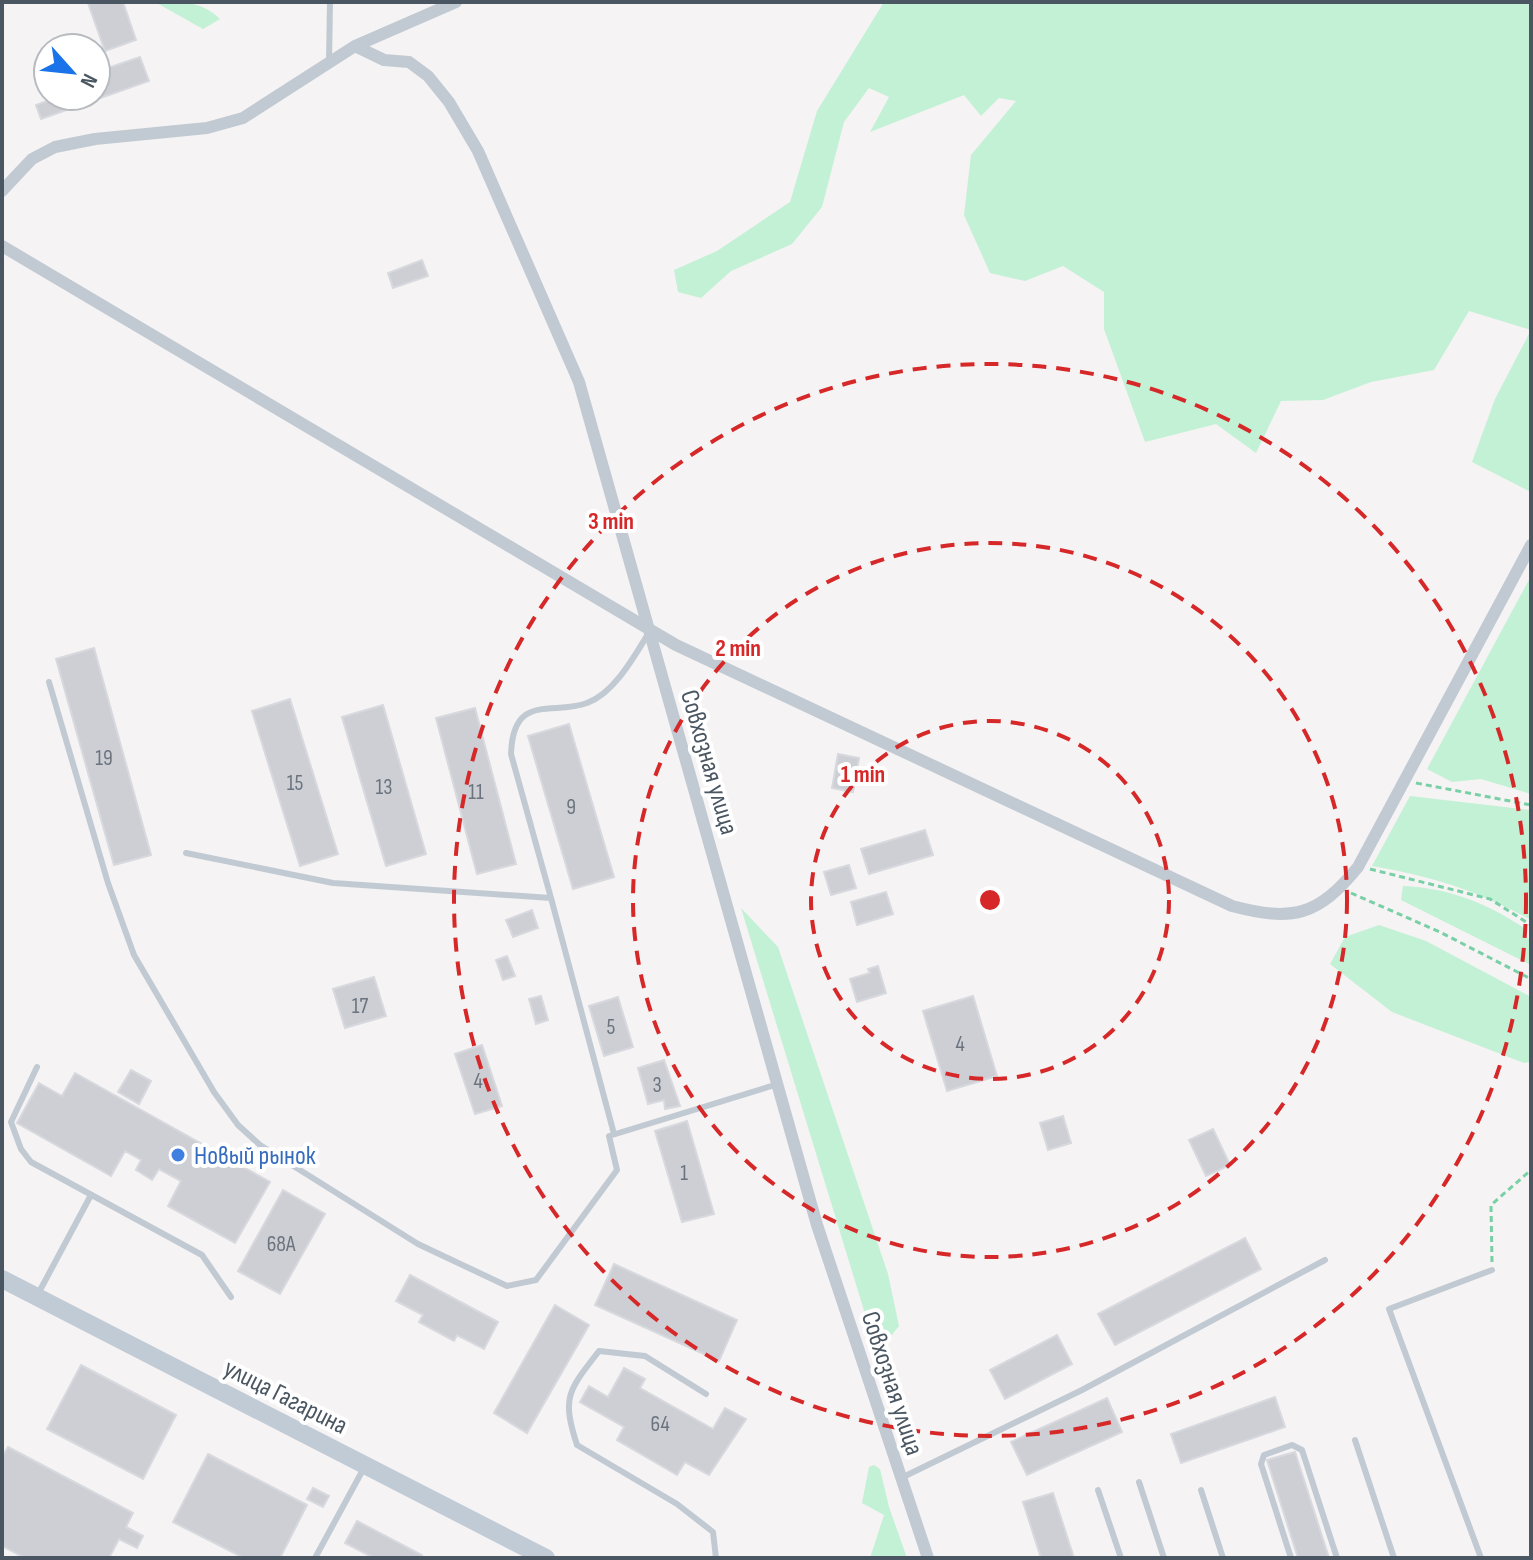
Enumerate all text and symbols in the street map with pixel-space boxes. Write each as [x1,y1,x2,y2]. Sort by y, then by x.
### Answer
north arrow [32,32,112,112]
text: N [74,69,103,92]
text: 3 min [588,507,634,536]
text: 2 min [715,634,761,663]
street label: Совхозная улица [673,686,744,838]
house number: 19 [95,745,113,772]
text: 1 min [841,760,885,789]
house number: 15 [287,770,303,797]
house number: 13 [376,774,392,801]
house number: 11 [468,779,484,806]
house number: 9 [566,794,576,821]
centre of rings [976,886,1004,914]
house number: 17 [352,993,368,1020]
house number: 5 [607,1014,616,1041]
house number: 4 [955,1031,965,1058]
house number: 4 [473,1068,483,1095]
house number: 3 [652,1072,662,1099]
place label: Новый рынок [194,1141,316,1172]
marker: Новый рынок [169,1146,187,1164]
house number: 1 [680,1160,688,1187]
house number: 68А [267,1231,296,1258]
street label: Совхозная улица [854,1308,929,1459]
street label: улица Гагарина [218,1353,352,1442]
house number: 64 [650,1411,670,1438]

